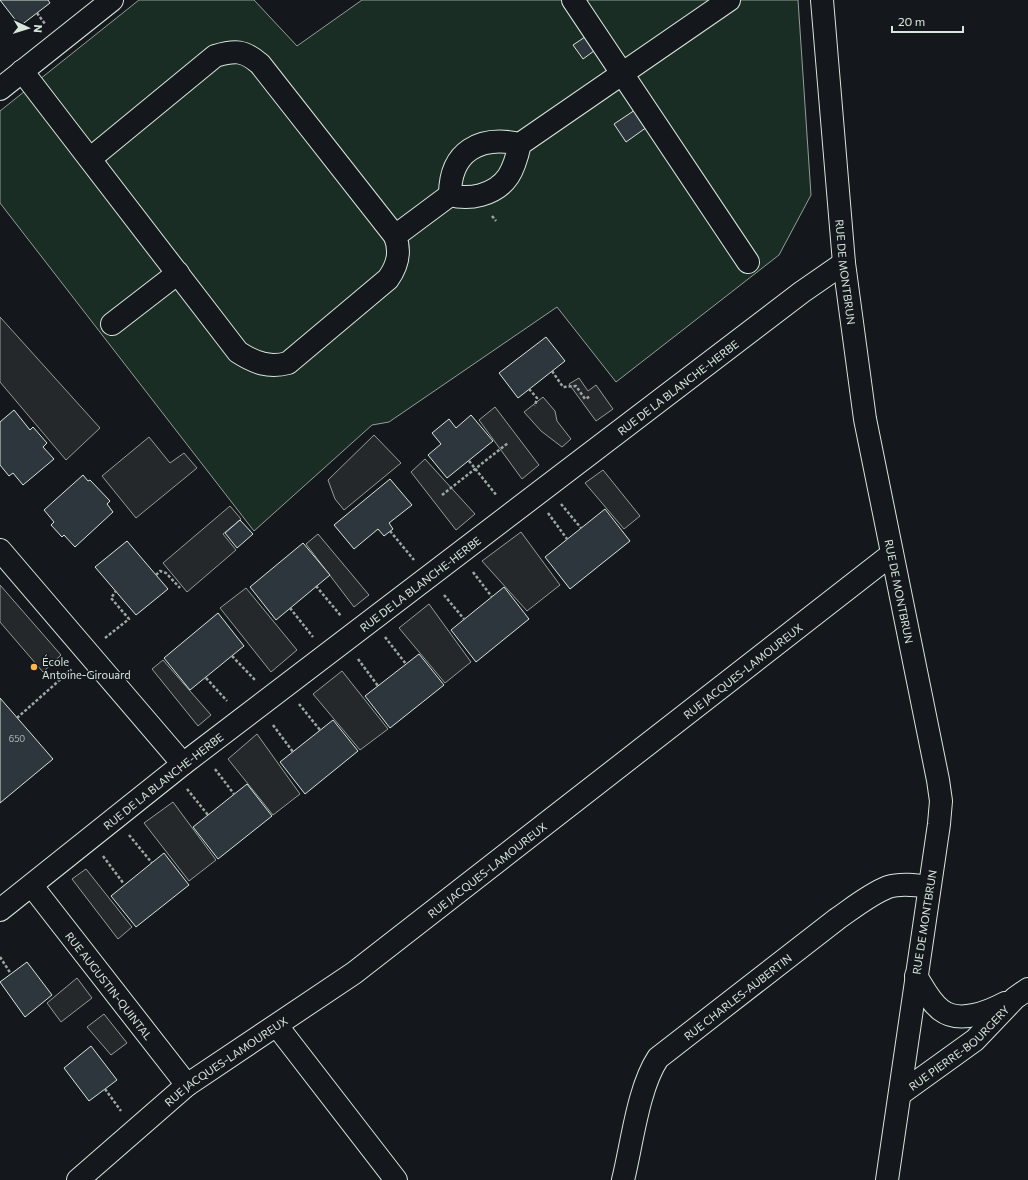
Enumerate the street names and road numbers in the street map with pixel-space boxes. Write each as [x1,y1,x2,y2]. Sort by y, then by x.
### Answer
street label: RUE DE MONTBRUN [834,219,859,325]
street label: RUE DE LA BLANCHE-HERBE [614,337,741,437]
street label: RUE DE LA BLANCHE-HERBE [357,533,483,634]
street label: RUE DE MONTBRUN [883,538,917,644]
street label: RUE JACQUES-LAMOUREUX [680,620,805,721]
street label: RUE DE LA BLANCHE-HERBE [100,730,225,832]
street label: RUE JACQUES-LAMOUREUX [425,819,549,920]
street label: RUE DE MONTBRUN [909,869,939,975]
street label: RUE AUGUSTIN-QUINTAL [63,929,155,1042]
street label: RUE CHARLES-AUBERTIN [681,951,794,1042]
street label: RUE PIERRE-BOURGERY [906,1002,1011,1092]
street label: RUE JACQUES-LAMOUREUX [161,1013,290,1108]

